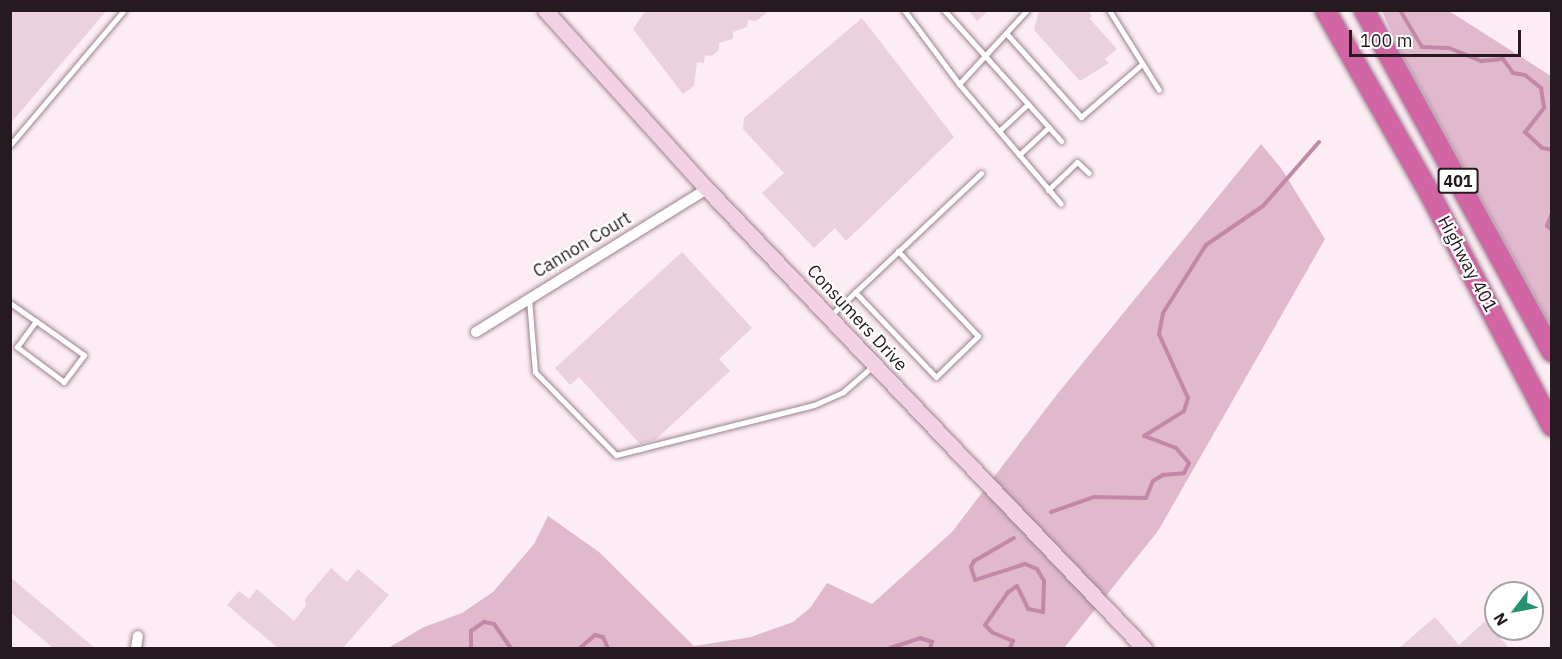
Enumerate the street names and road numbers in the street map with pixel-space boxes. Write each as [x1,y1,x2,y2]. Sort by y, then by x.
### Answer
road number: 401 [1437,168,1479,194]
street label: Cannon Court [529,207,635,283]
street label: Highway 401 [1433,212,1501,316]
street label: Consumers Drive [802,260,912,376]

